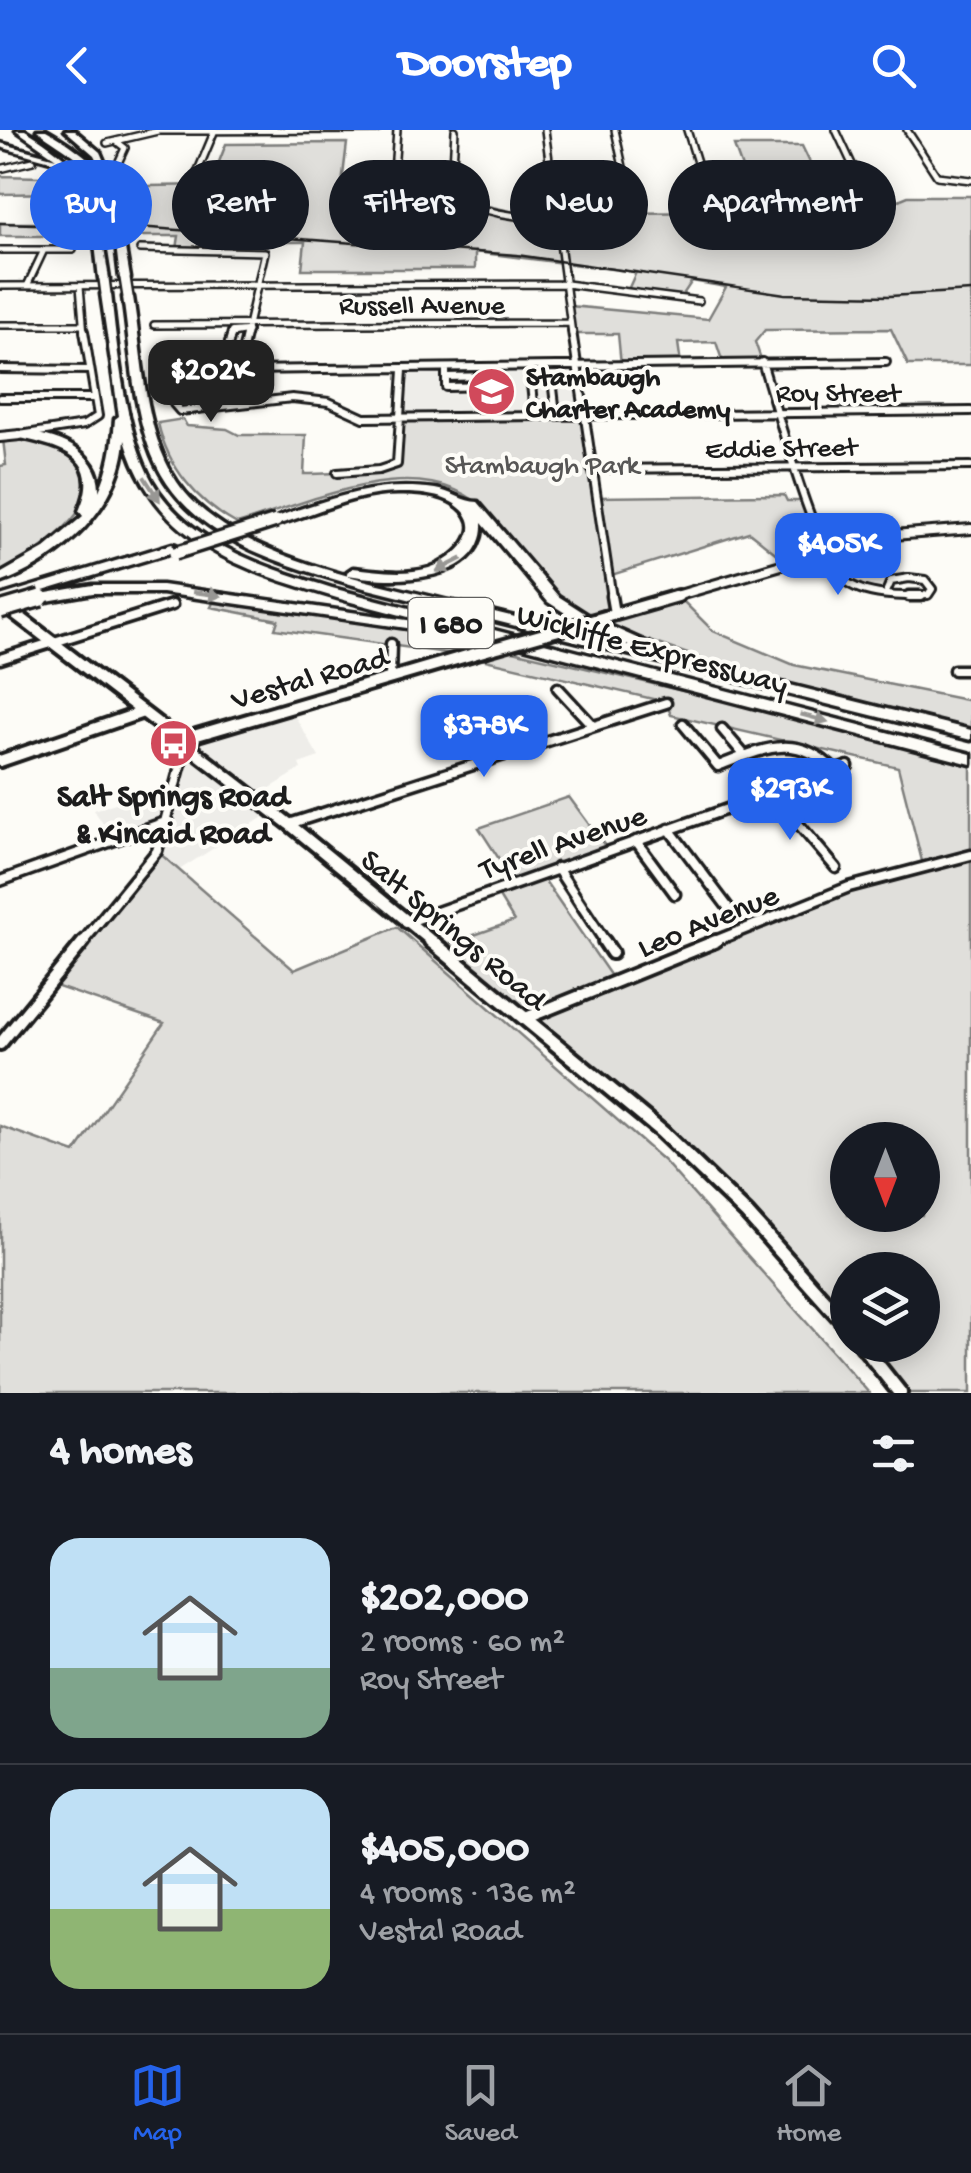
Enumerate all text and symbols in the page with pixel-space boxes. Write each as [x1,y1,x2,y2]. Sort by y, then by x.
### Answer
icon: back [50,38,105,93]
icon: search [866,38,921,93]
text: Doorstep [399,39,572,92]
chip: Buy [30,160,152,250]
chip: Rent [172,160,309,250]
chip: Filters [329,160,490,250]
chip: New [510,160,648,250]
chip: Apartment [668,160,896,250]
street label: Russell Avenue [339,291,506,324]
pin: $202K [141,340,281,425]
text: $202K [170,353,252,391]
place label: Stambaugh Charter Academy [526,363,730,428]
school or university icon: Stambaugh Charter Academy [465,365,517,417]
street label: Roy Street [776,379,903,412]
street label: Eddie Street [705,433,860,468]
park label: Stambaugh Park [445,451,642,484]
one-way arrow [143,475,161,502]
pin: $405K [768,513,908,598]
text: $405K [797,526,879,564]
one-way arrow [434,556,463,573]
one-way arrow [192,587,224,603]
street label: Wickliffe Expressway [512,597,792,706]
road number: I 680 [408,598,494,648]
street label: Vestal Road [227,640,395,722]
pin: $378K [414,695,554,780]
text: $378K [443,708,525,746]
one-way arrow [799,710,830,726]
bus stop icon: Salt Springs Road & Kincaid Road [147,718,199,770]
pin: $293K [720,758,860,843]
text: $293K [750,771,830,809]
place label: Salt Springs Road & Kincaid Road [57,780,292,855]
street label: Tyrell Avenue [473,798,652,892]
street label: Salt Springs Road [351,843,555,1022]
street label: Leo Avenue [633,878,785,969]
north arrow [830,1122,940,1232]
map controls [830,1122,940,1362]
button: layers [830,1252,940,1362]
icon: filters [866,1426,921,1481]
text: 4 homes [50,1429,191,1478]
text: $202,000 [360,1576,529,1625]
icon: home [130,1578,250,1698]
text: 2 rooms · 60 m² [360,1625,565,1663]
text: Roy Street [360,1663,502,1701]
text: $405,000 [360,1827,529,1876]
icon: home [130,1829,250,1949]
text: 4 rooms · 136 m² [360,1876,576,1914]
text: Vestal Road [360,1914,521,1952]
tab: Map [130,2058,185,2151]
tab: Saved [445,2058,516,2151]
tab: Home [776,2058,841,2151]

